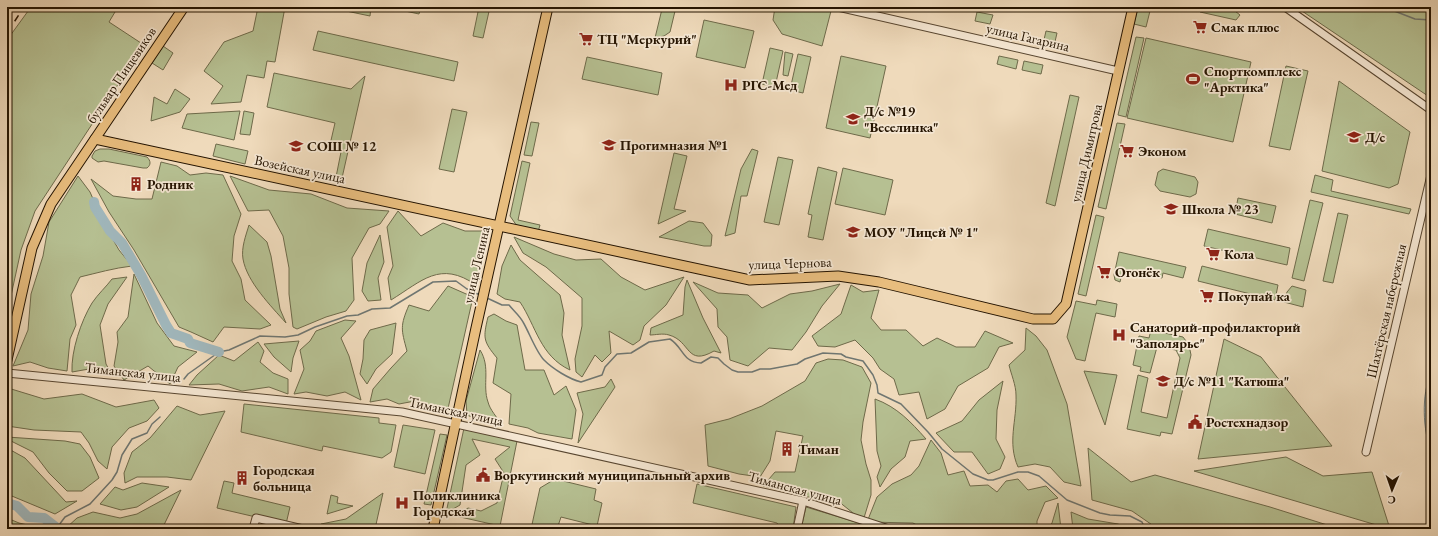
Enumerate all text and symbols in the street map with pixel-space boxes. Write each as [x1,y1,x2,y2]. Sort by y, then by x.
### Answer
place label: Смак плюс [1211,18,1279,36]
street label: улица Гагарина [985,19,1072,55]
supermarket icon: Смак плюс [1192,19,1208,35]
street label: бульвар Пищевиков [82,23,160,127]
place label: ТЦ "Меркурий" [597,30,697,48]
supermarket icon: ТЦ "Меркурий" [578,31,594,47]
place label: Спорткомплекс "Арктика" [1204,62,1302,96]
sports icon: Спорткомплекс "Арктика" [1185,71,1201,87]
place label: РГС-Мед [742,76,798,94]
hospital icon: РГС-Мед [723,77,739,93]
place label: Д/с №19 "Веселинка" [864,102,939,136]
street label: улица Димитрова [1066,102,1106,204]
school or university icon: Д/с №19 "Веселинка" [845,111,861,127]
place label: Д/с [1365,128,1386,146]
school or university icon: Д/с [1346,129,1362,145]
place label: Прогимназия №1 [620,136,728,154]
place label: СОШ № 12 [307,137,377,155]
school or university icon: Прогимназия №1 [601,137,617,153]
school or university icon: СОШ № 12 [288,138,304,154]
place label: Эконом [1138,142,1187,160]
supermarket icon: Эконом [1119,143,1135,159]
street label: Возейская улица [253,151,347,187]
place label: Родник [147,175,193,193]
building icon: Родник [128,176,144,192]
place label: Школа № 23 [1182,200,1259,218]
school or university icon: Школа № 23 [1163,201,1179,217]
place label: МОУ "Лицей № 1" [864,223,978,241]
street label: улица Ленина [458,224,494,305]
school or university icon: МОУ "Лицей № 1" [845,224,861,240]
street label: Шахтёрская набережная [1362,242,1410,380]
place label: Кола [1224,245,1255,263]
supermarket icon: Кола [1205,246,1221,262]
street label: улица Чернова [748,253,832,273]
place label: Огонёк [1115,263,1160,281]
supermarket icon: Огонёк [1096,264,1112,280]
place label: Покупай ка [1218,287,1291,305]
supermarket icon: Покупай ка [1199,288,1215,304]
place label: Санаторий-профилакторий "Заполярье" [1130,318,1300,352]
hospital icon: Санаторий-профилакторий "Заполярье" [1111,327,1127,343]
street label: Тиманская улица [84,358,182,386]
place label: Д/с №11 "Катюша" [1174,372,1289,390]
school or university icon: Д/с №11 "Катюша" [1155,373,1171,389]
street label: Тиманская улица [407,392,505,430]
place label: Ростехнадзор [1206,413,1288,431]
public building icon: Ростехнадзор [1187,414,1203,430]
place label: Тиман [798,440,839,458]
building icon: Тиман [779,441,795,457]
place label: Городская больница [253,461,315,495]
place label: Воркутинский муниципальный архив [494,466,730,484]
public building icon: Воркутинский муниципальный архив [475,467,491,483]
street label: Тиманская улица [746,467,844,509]
building icon: Городская больница [234,470,250,486]
north arrow [1372,470,1412,510]
place label: Поликлиника Городская [413,486,501,520]
text: С [1387,493,1396,507]
hospital icon: Поликлиника Городская [394,495,410,511]

